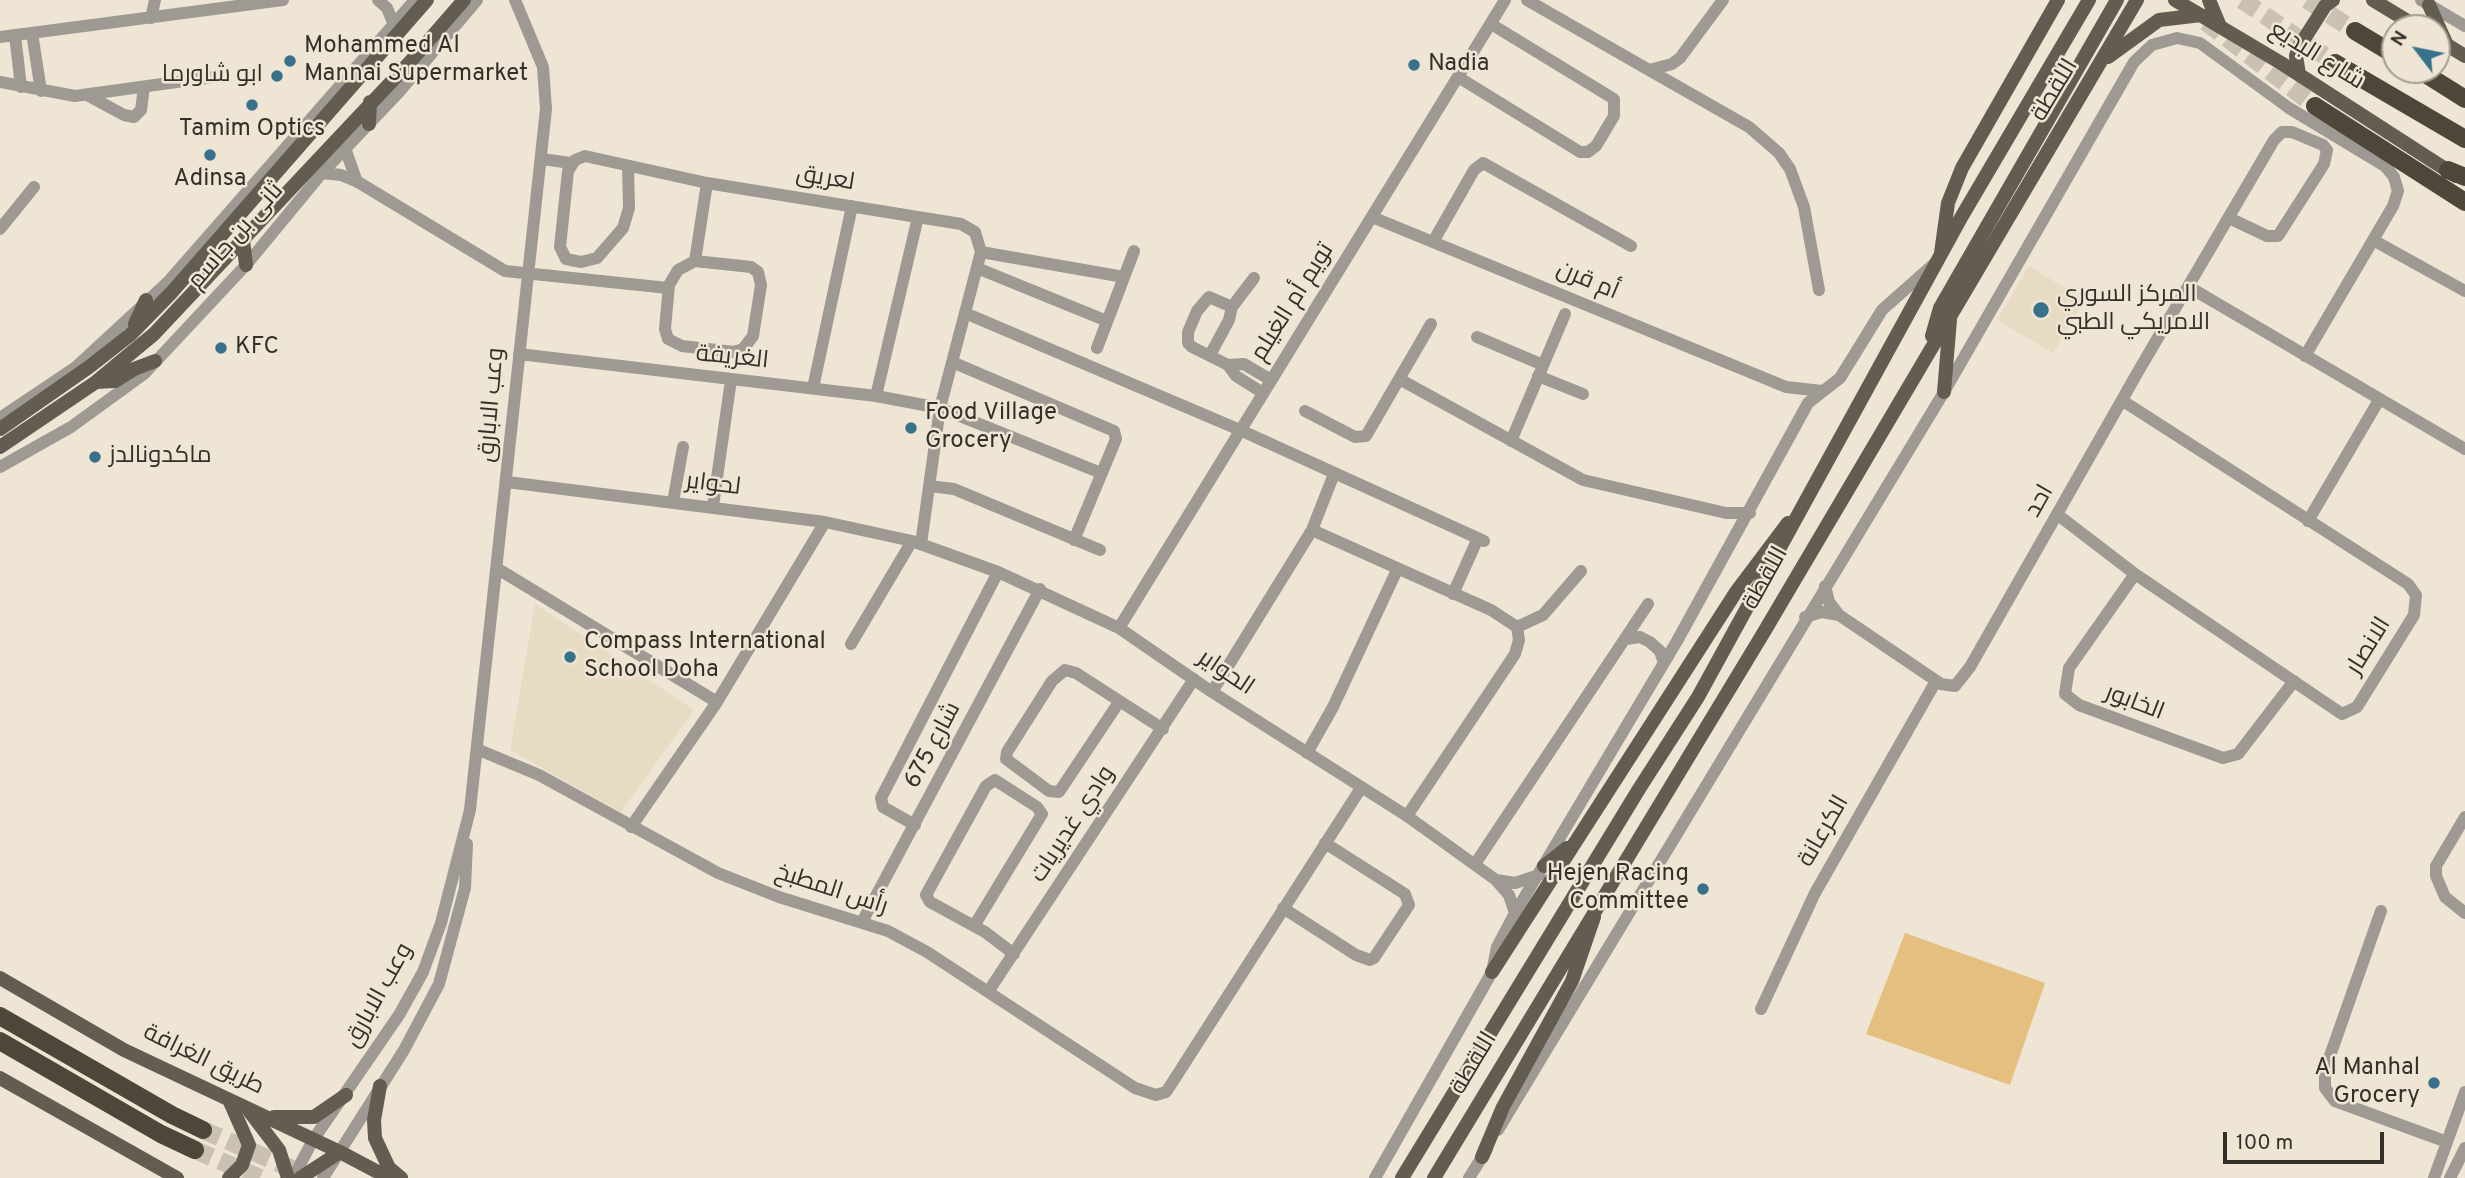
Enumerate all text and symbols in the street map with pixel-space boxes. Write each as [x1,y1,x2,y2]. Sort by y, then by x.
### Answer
north arrow [2381,14,2451,84]
street label: شارع البديع [2263,17,2369,97]
text: N [2386,27,2414,51]
place label: Mohammed Al Mannai Supermarket [304,33,528,89]
place label: Nadia [1428,51,1489,79]
marker: Mohammed Al Mannai Supermarket [282,53,298,69]
street label: اللقطة [2026,55,2086,127]
marker: Nadia [1406,57,1422,73]
place label: ابو شاورما [162,62,263,90]
marker: ابو شاورما [269,68,285,84]
marker: Tamim Optics [244,97,260,113]
place label: Tamim Optics [179,116,325,144]
marker: Adinsa [202,147,218,163]
street label: لعريق [794,161,856,199]
place label: Adinsa [174,166,246,194]
street label: ثانى بن جاسم [183,178,291,296]
street label: تويم أم الغيلم [1246,239,1342,367]
street label: أم قرن [1552,256,1622,308]
place label: المركز السوري الامريكي الطبي [2057,282,2210,338]
marker: المركز السوري الامريكي الطبي [2031,300,2051,320]
place label: KFC [235,334,279,362]
marker: KFC [213,340,229,356]
street label: الغريفة [694,341,770,377]
street label: وعب الابارق [474,346,512,464]
place label: Food Village Grocery [925,400,1057,456]
marker: Food Village Grocery [903,420,919,436]
place label: ماكدونالدز [109,443,212,471]
marker: ماكدونالدز [87,449,103,465]
street label: لحواير [684,468,742,504]
street label: احد [2020,481,2062,523]
street label: اللقطة [1738,542,1796,616]
street label: الانصار [2341,613,2399,681]
place label: Compass International School Doha [584,629,826,685]
street label: الحواير [1191,645,1259,703]
marker: Compass International School Doha [562,649,578,665]
street label: الخابور [2100,680,2168,728]
street label: شارع 675 [899,698,969,794]
street label: وادي غديريات [1026,761,1122,889]
street label: الكرعانة [1793,791,1857,873]
street label: رأس المطبخ [771,859,891,923]
place label: Hejen Racing Committee [1547,861,1689,917]
marker: Hejen Racing Committee [1695,881,1711,897]
street label: وعب الابارق [340,939,420,1053]
street label: طريق الغرافة [138,1019,268,1103]
street label: اللقطة [1445,1028,1505,1100]
place label: Al Manhal Grocery [2314,1055,2420,1111]
marker: Al Manhal Grocery [2426,1075,2442,1091]
scale bar [2227,1118,2388,1162]
text: 100 m [2236,1130,2293,1157]

